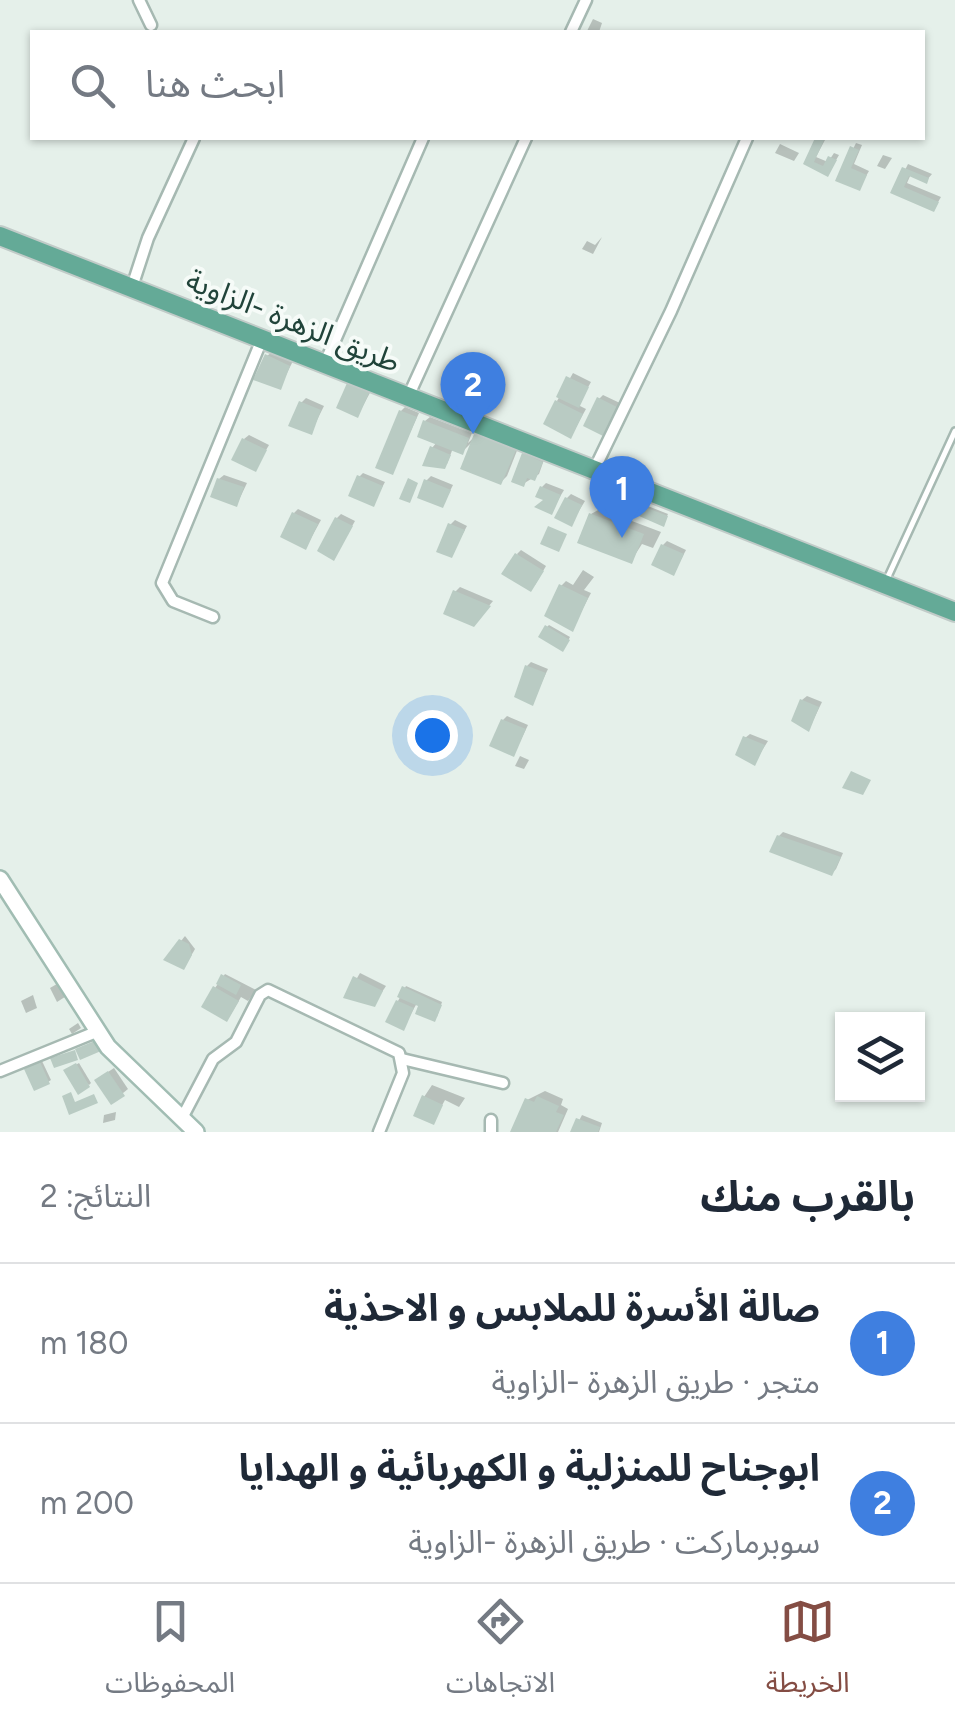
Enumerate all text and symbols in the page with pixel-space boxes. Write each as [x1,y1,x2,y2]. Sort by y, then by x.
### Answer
search box [30,30,925,140]
icon: search [65,58,120,113]
text: ابحث هنا [145,61,285,107]
street label: طريق الزهرة -الزاوية [181,261,406,380]
pin: 2 [440,352,506,434]
pin: 1 [590,456,654,538]
your location [407,710,458,761]
map controls [835,1012,925,1102]
button: layers [835,1012,925,1102]
text: بالقرب منك [700,1171,915,1222]
text: النتائج: 2 [40,1177,151,1215]
text: صالة الأسرة للملابس و الاحذية [324,1285,820,1331]
text: 180 m [40,1324,129,1362]
text: 1 [876,1324,889,1362]
text: متجر · طريق الزهرة -الزاوية [491,1363,820,1401]
text: ابوجناح للمنزلية و الكهربائية و الهدايا [239,1445,820,1491]
text: 200 m [40,1484,134,1522]
text: 2 [873,1484,892,1522]
text: سوبرماركت · طريق الزهرة -الزاوية [408,1523,820,1561]
tab: المحفوظات [105,1594,235,1713]
tab: الاتجاهات [446,1594,555,1713]
tab: الخريطة [766,1594,850,1713]

